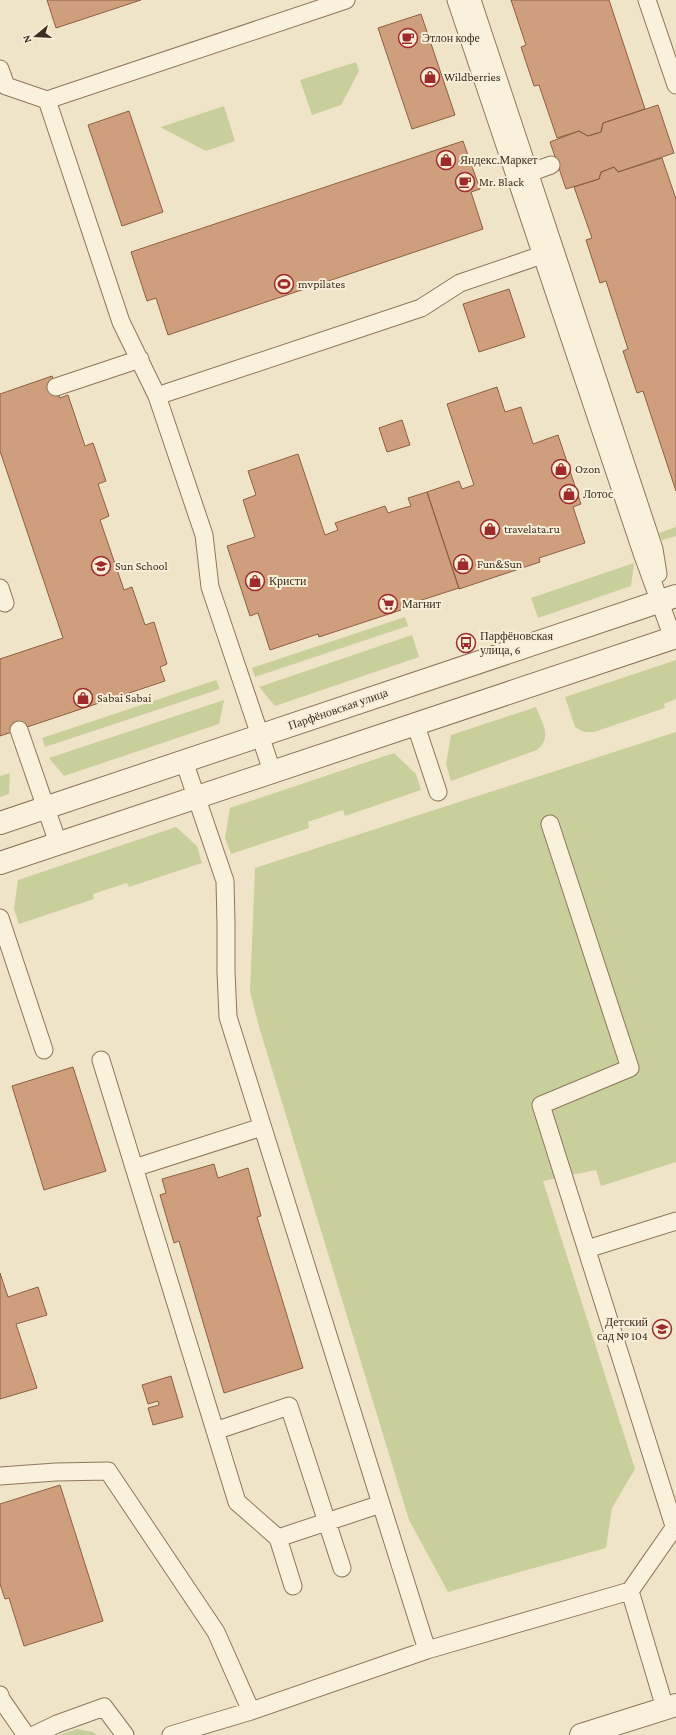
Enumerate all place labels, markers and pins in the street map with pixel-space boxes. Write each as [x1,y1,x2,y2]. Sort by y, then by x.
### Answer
cafe icon: Этлон кофе [397,27,419,49]
place label: Этлон кофе [422,31,480,45]
shop icon: Wildberries [419,66,441,88]
place label: Wildberries [444,70,501,84]
shop icon: Яндекс.Маркет [435,149,457,171]
place label: Яндекс.Маркет [460,153,538,167]
cafe icon: Mr. Black [454,171,476,193]
place label: Mr. Black [479,175,524,189]
sports icon: mvpilates [273,273,295,295]
place label: mvpilates [298,277,345,291]
shop icon: Ozon [550,458,572,480]
place label: Ozon [575,462,601,476]
shop icon: Лотос [558,483,580,505]
place label: Лотос [583,487,613,501]
shop icon: travelata.ru [479,518,501,540]
place label: travelata.ru [504,522,560,536]
shop icon: Fun&Sun [452,553,474,575]
school or university icon: Sun School [90,555,112,577]
place label: Fun&Sun [477,557,523,571]
place label: Sun School [115,559,168,573]
shop icon: Кристи [244,570,266,592]
place label: Кристи [269,574,307,588]
supermarket icon: Магнит [377,593,399,615]
place label: Магнит [402,597,442,611]
place label: Парфёновская улица, 6 [480,629,553,657]
bus stop icon: Парфёновская улица, 6 [455,632,477,654]
shop icon: Sabai Sabai [72,687,94,709]
place label: Sabai Sabai [97,691,151,705]
place label: Детский сад № 104 [597,1315,649,1343]
school or university icon: Детский сад № 104 [651,1318,673,1340]

